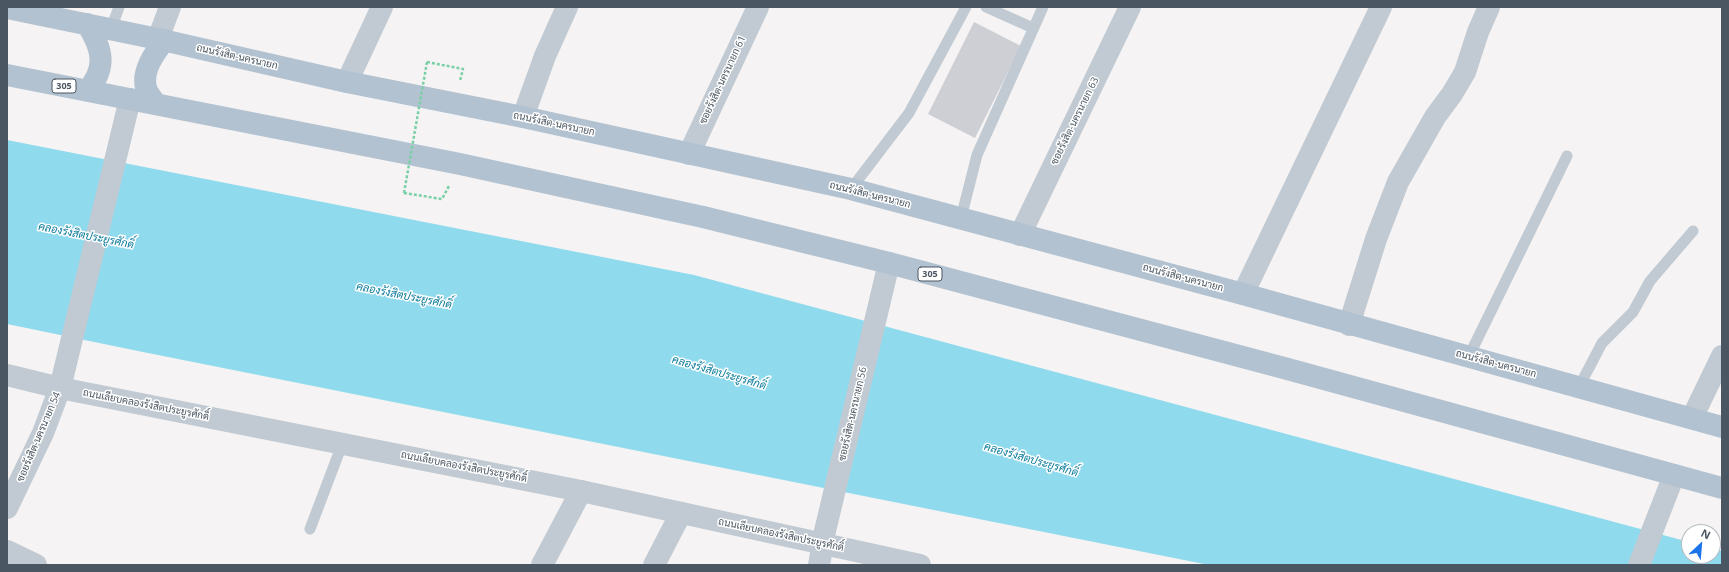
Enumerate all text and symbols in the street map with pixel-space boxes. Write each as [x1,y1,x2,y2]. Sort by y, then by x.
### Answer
street label: ซอยรังสิต-นครนายก 61 [697,34,749,126]
street label: ถนนรังสิต-นครนายก [195,42,279,72]
street label: ซอยรังสิต-นครนายก 63 [1049,75,1101,167]
road number: 305 [52,79,76,93]
street label: ถนนรังสิต-นครนายก [512,110,596,138]
street label: ถนนรังสิต-นครนายก [828,179,912,211]
water label: คลองรังสิตประยูรศักดิ์ [37,220,135,252]
street label: ถนนรังสิต-นครนายก [1141,261,1225,295]
road number: 305 [918,267,942,281]
water label: คลองรังสิตประยูรศักดิ์ [355,280,453,312]
street label: ถนนรังสิต-นครนายก [1454,347,1538,381]
water label: คลองรังสิตประยูรศักดิ์ [670,353,768,393]
street label: ซอยรังสิต-นครนายก 56 [836,366,870,462]
street label: ถนนเลียบคลองรังสิตประยูรศักดิ์ [82,387,210,423]
street label: ซอยรังสิต-นครนายก 54 [15,390,63,484]
water label: คลองรังสิตประยูรศักดิ์ [982,440,1080,480]
street label: ถนนเลียบคลองรังสิตประยูรศักดิ์ [400,449,528,485]
street label: ถนนเลียบคลองรังสิตประยูรศักดิ์ [717,516,845,554]
north arrow [1681,524,1721,564]
text: N [1699,525,1713,542]

